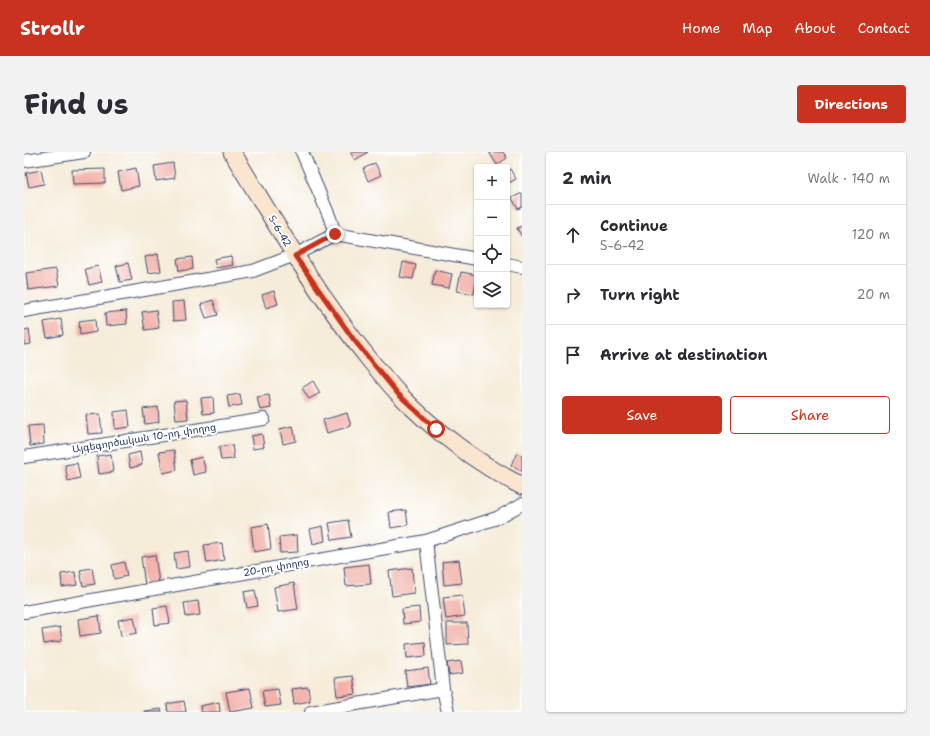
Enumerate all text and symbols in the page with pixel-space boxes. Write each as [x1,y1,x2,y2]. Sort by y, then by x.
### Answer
text: Strollr [20,16,85,41]
text: Home [682,19,721,37]
text: Map [743,19,773,37]
text: About [795,19,836,37]
text: Contact [858,19,910,37]
text: Find us [24,85,129,123]
button: Directions [797,85,906,123]
map controls [474,164,510,308]
button: + [474,164,510,200]
text: 2 min [562,167,612,189]
text: Walk · 140 m [807,170,890,187]
button: − [474,200,510,236]
street label: Տ-6-42 [266,213,294,249]
text: Continue [600,216,668,236]
icon: ahead [562,224,584,246]
route end [326,225,344,243]
text: 120 m [852,226,890,243]
button: locate [474,236,510,272]
text: Տ-6-42 [600,237,645,254]
button: layers [474,272,510,308]
icon: right [562,284,584,306]
text: Turn right [600,285,680,305]
text: 20 m [857,286,890,303]
icon: arrive [562,344,584,366]
text: Arrive at destination [600,345,768,365]
button: Save [562,396,722,434]
button: Share [730,396,890,434]
street label: Այգեգործական 10-րդ փողոց [71,420,217,456]
route start [427,420,445,438]
street label: 20-րդ փողոց [242,555,310,579]

